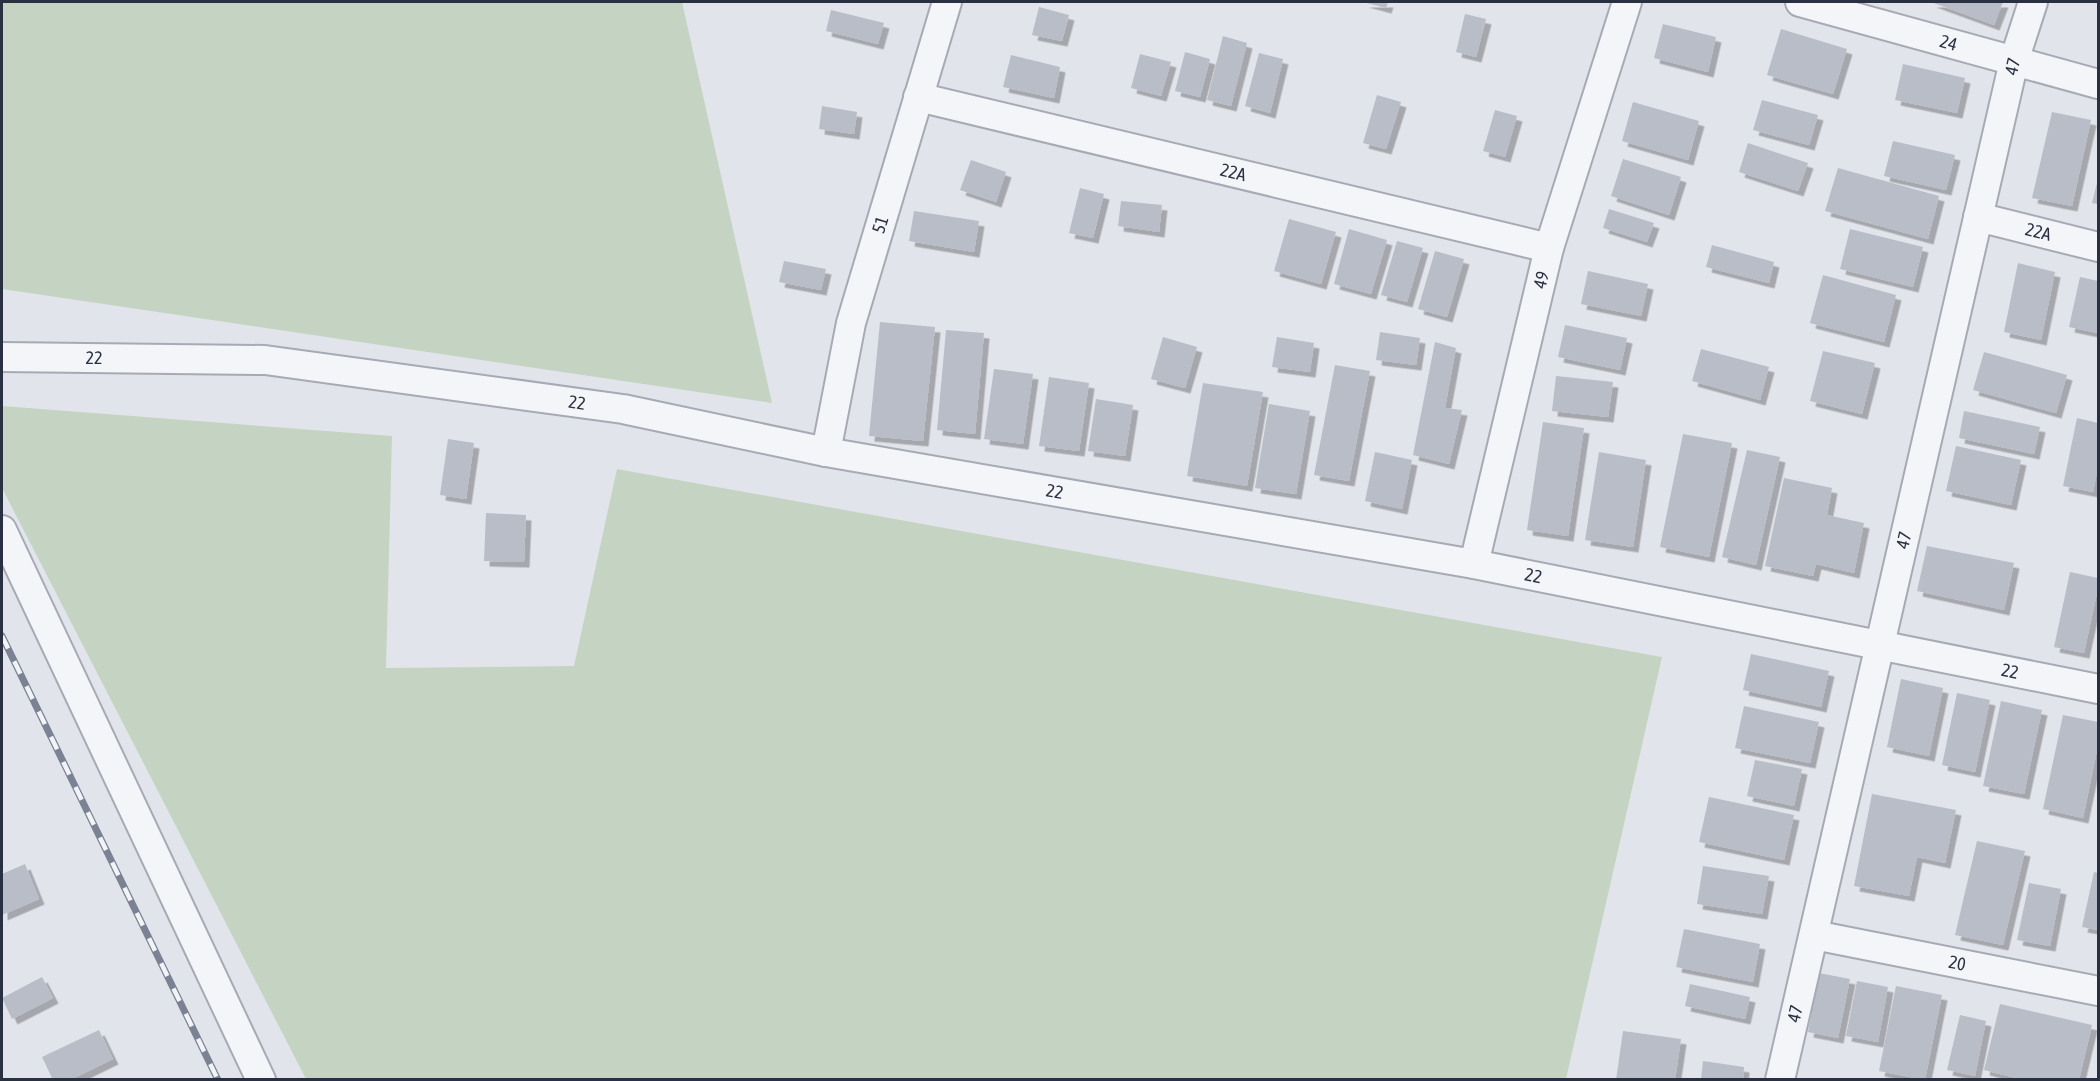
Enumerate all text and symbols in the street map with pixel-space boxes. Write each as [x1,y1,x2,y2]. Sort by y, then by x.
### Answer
street label: 24 [1938,30,1960,55]
street label: 47 [2000,56,2024,77]
street label: 22A [1218,159,1248,185]
street label: 51 [867,213,892,236]
street label: 22A [2023,218,2053,245]
street label: 49 [1529,269,1553,290]
street label: 22 [85,347,103,368]
street label: 22 [567,391,587,414]
street label: 22 [1045,479,1065,503]
street label: 47 [1891,529,1916,551]
street label: 22 [1523,563,1544,587]
street label: 22 [2000,659,2020,683]
street label: 20 [1947,951,1968,975]
street label: 47 [1783,1003,1807,1024]

